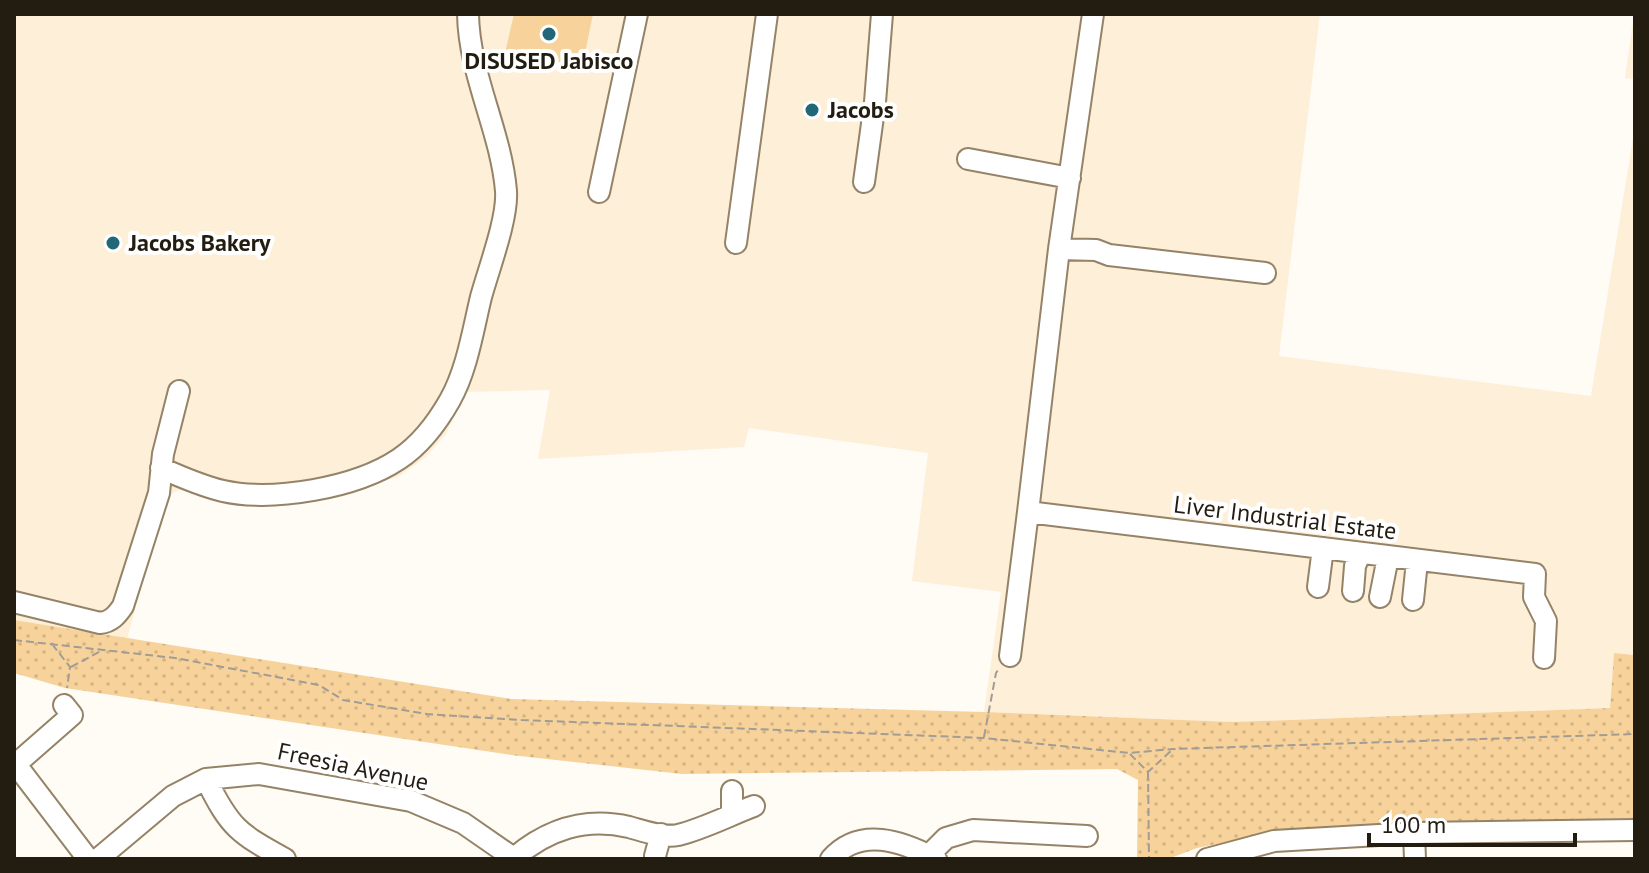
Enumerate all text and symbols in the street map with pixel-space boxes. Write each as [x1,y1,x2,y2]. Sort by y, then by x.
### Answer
marker: DISUSED Jabisco [540,25,558,43]
place label: DISUSED Jabisco [465,45,634,76]
place label: Jacobs [827,94,894,125]
marker: Jacobs [803,101,821,119]
place label: Jacobs Bakery [128,227,271,258]
marker: Jacobs Bakery [104,234,122,252]
street label: Liver Industrial Estate [1172,488,1398,547]
street label: Freesia Avenue [275,735,432,798]
scale bar [1369,797,1575,847]
text: 100 m [1381,809,1446,840]

